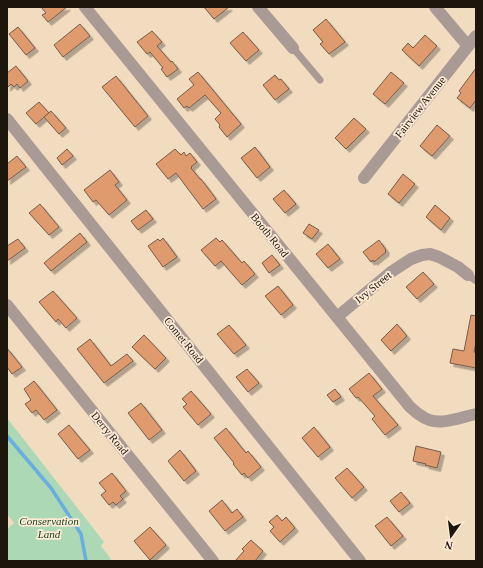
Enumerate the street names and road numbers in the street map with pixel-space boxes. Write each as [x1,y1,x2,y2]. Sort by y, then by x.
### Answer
street label: Fairview Avenue [392,74,448,140]
street label: Booth Road [249,211,292,260]
street label: Ivy Street [352,269,394,305]
street label: Comet Road [162,315,206,366]
street label: Derry Road [89,409,131,457]

